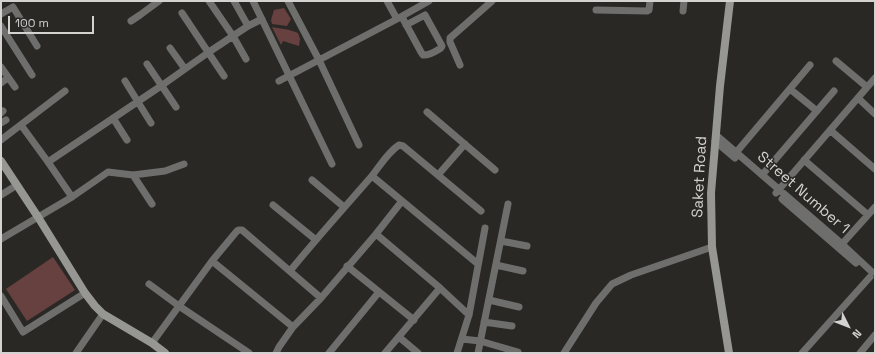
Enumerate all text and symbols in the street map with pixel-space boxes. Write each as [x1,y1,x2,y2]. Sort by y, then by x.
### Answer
scale bar [10,8,96,34]
text: 100 m [15,15,49,31]
street label: Saket Road [689,136,711,218]
street label: Street Number 1 [753,148,853,238]
north arrow [828,306,868,346]
text: N [849,327,865,341]

